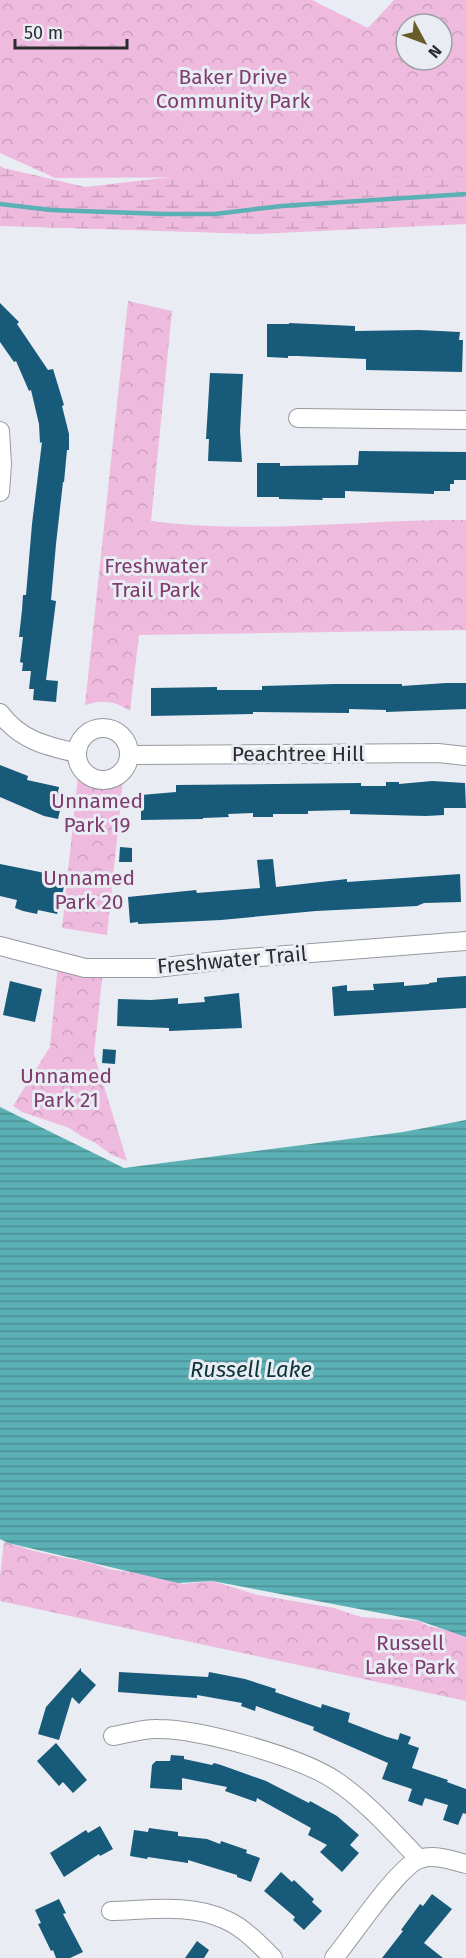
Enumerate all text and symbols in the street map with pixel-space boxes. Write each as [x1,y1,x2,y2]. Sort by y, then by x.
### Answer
scale bar [15,12,128,50]
north arrow [394,12,454,72]
text: 50 m [24,22,63,44]
text: N [424,41,446,62]
park label: Baker Drive Community Park [156,64,311,114]
park label: Freshwater Trail Park [104,553,208,603]
street label: Peachtree Hill [232,741,364,767]
park label: Unnamed Park 19 [51,788,143,838]
park label: Unnamed Park 20 [43,865,135,915]
street label: Freshwater Trail [156,940,308,980]
park label: Unnamed Park 21 [20,1063,112,1113]
water label: Russell Lake [190,1356,312,1383]
park label: Russell Lake Park [365,1630,456,1680]

